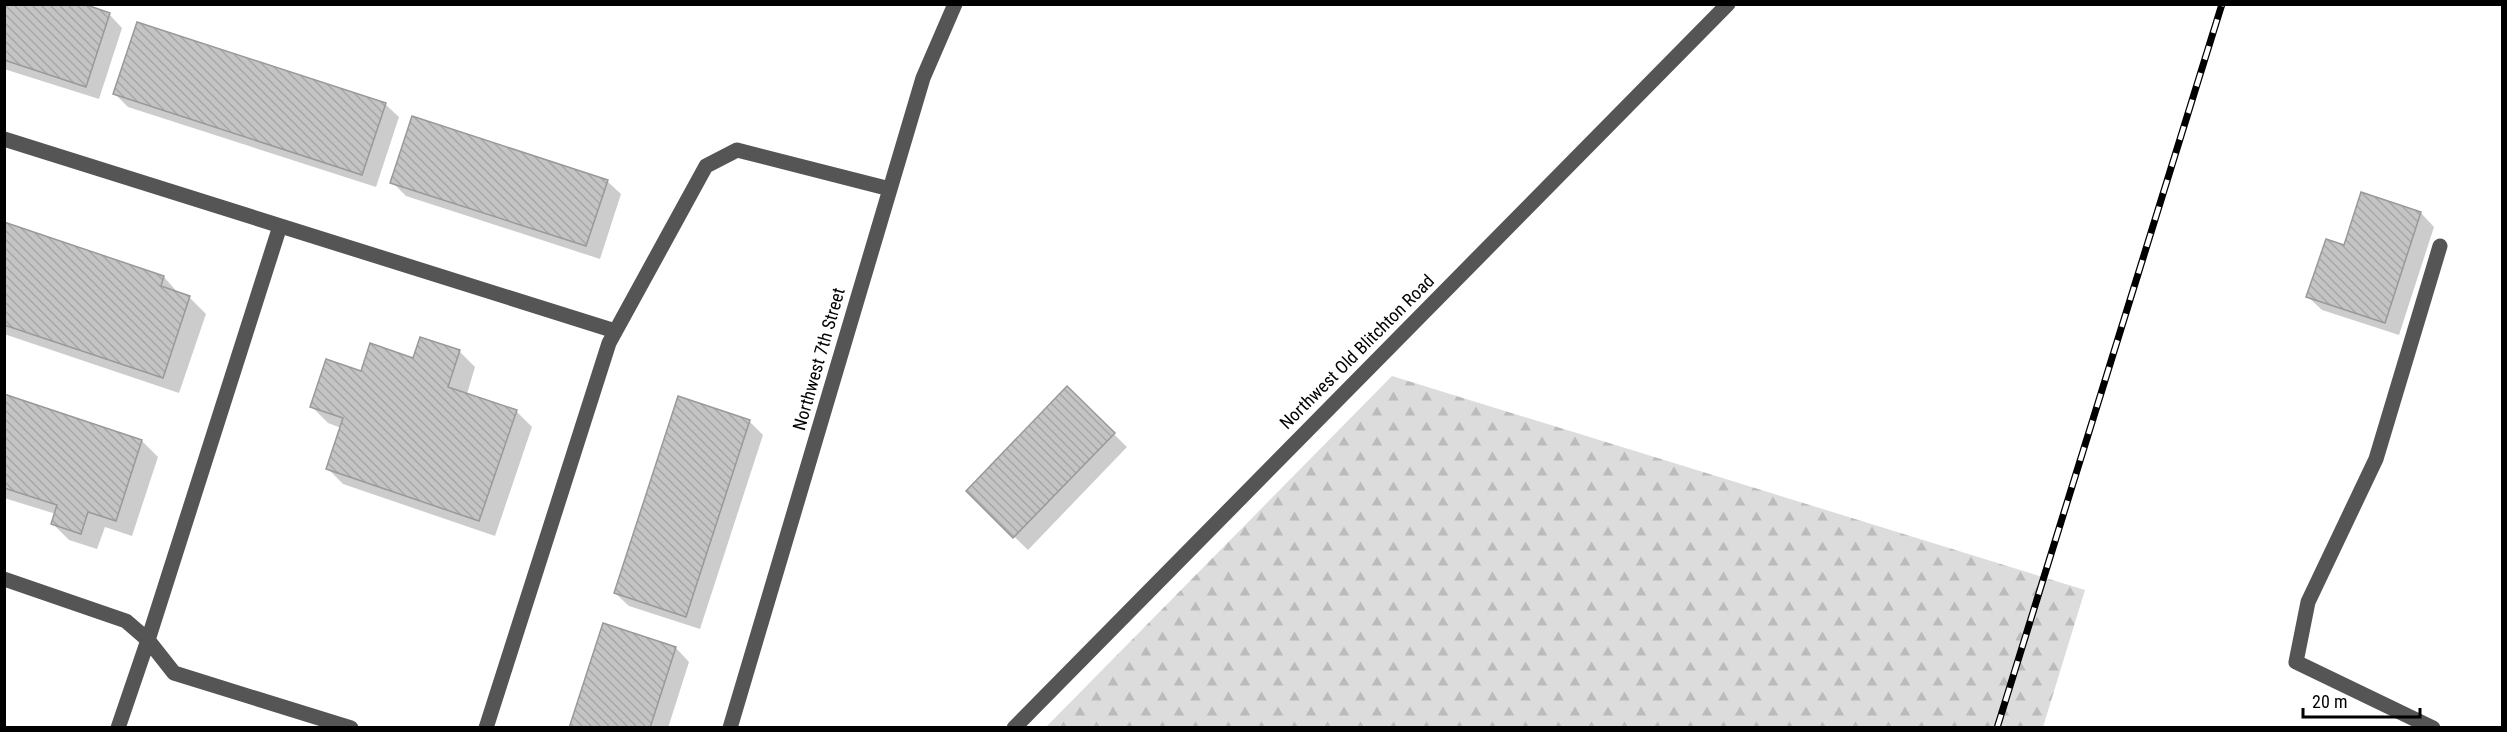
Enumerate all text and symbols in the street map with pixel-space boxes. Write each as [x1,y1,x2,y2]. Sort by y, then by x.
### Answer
street label: Northwest Old Blitchton Road [1275,270,1438,433]
street label: Northwest 7th Street [788,285,849,432]
scale bar [2303,681,2420,719]
text: 20 m [2312,691,2347,712]

